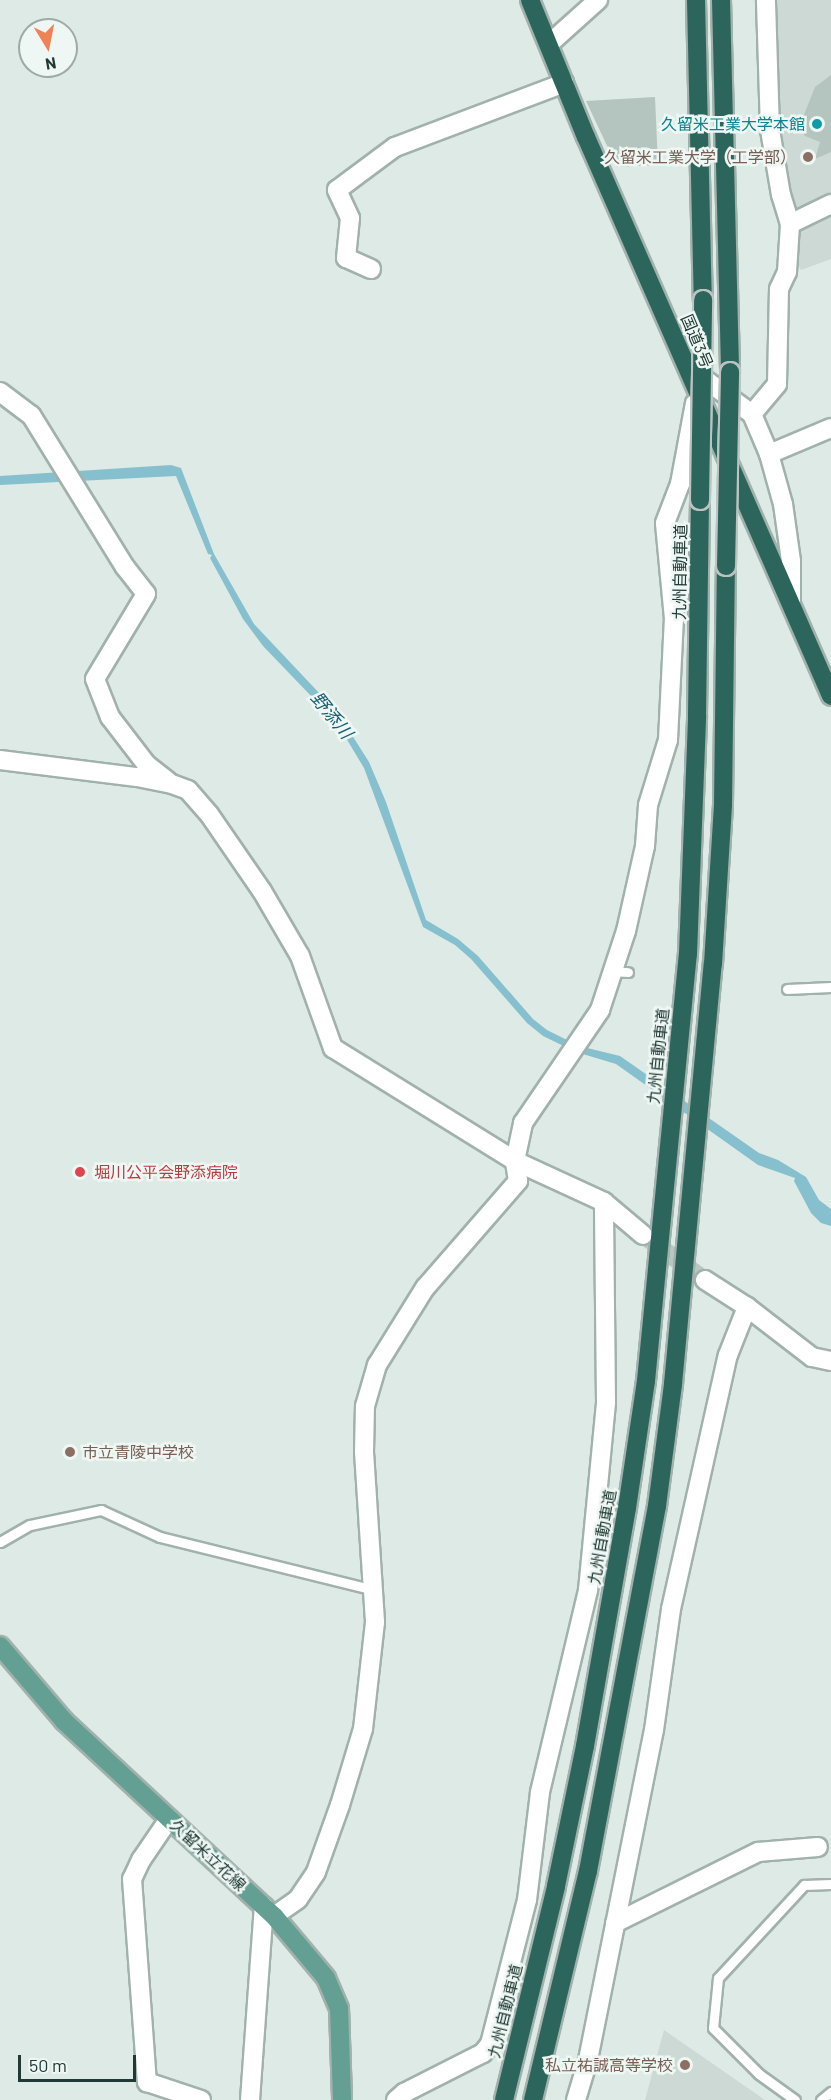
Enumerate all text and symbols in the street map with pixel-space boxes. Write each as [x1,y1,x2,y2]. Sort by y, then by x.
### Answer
north arrow [18,18,78,78]
text: N [44,54,58,75]
place label: 久留米工業大学本館 [661,114,805,134]
marker: 久留米工業大学本館 [810,117,824,131]
place label: 久留米工業大学（工学部） [604,147,796,167]
marker: 久留米工業大学（工学部） [801,150,815,164]
street label: 国道3号 [677,311,717,371]
street label: 九州自動車道 [670,524,690,620]
water label: 野添川 [307,687,357,743]
street label: 九州自動車道 [643,1007,673,1105]
place label: 堀川公平会野添病院 [94,1162,238,1182]
marker: 堀川公平会野添病院 [71,1163,89,1181]
place label: 市立青陵中学校 [82,1442,194,1462]
marker: 市立青陵中学校 [63,1445,77,1459]
street label: 九州自動車道 [584,1488,620,1586]
street label: 久留米立花線 [166,1815,250,1895]
street label: 九州自動車道 [484,1962,526,2060]
scale bar [21,2043,140,2081]
text: 50 m [29,2054,67,2076]
place label: 私立祐誠高等学校 [545,2055,673,2075]
marker: 私立祐誠高等学校 [678,2058,692,2072]

